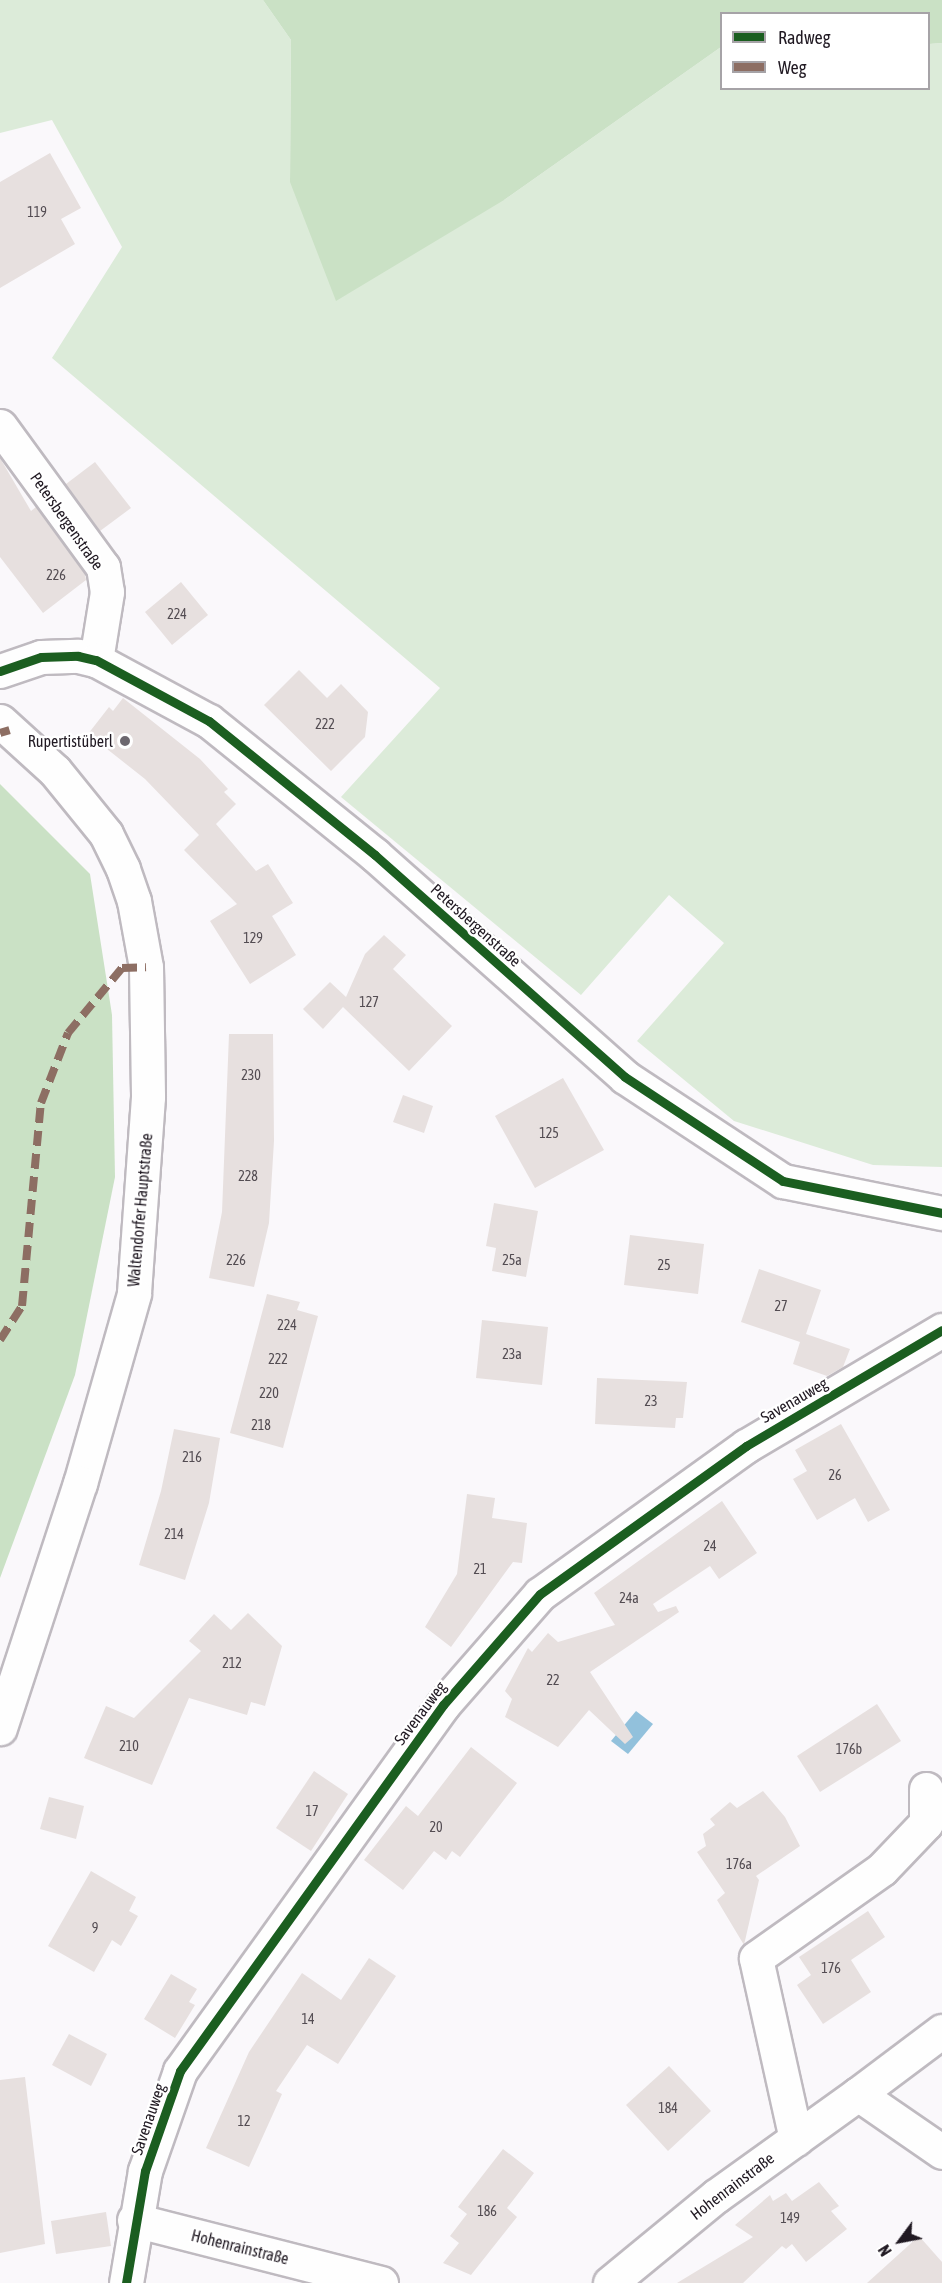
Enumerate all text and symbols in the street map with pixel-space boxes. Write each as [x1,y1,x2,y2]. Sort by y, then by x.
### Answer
legend [720,12,930,90]
text: Radweg [778,27,830,48]
text: Weg [778,57,806,78]
house number: 119 [27,204,47,220]
street label: Petersbergenstraße [26,469,108,573]
house number: 226 [46,567,66,583]
house number: 224 [167,606,187,622]
house number: 222 [315,716,335,732]
place label: Rupertistüberl [28,731,113,751]
marker: Rupertistüberl [118,734,132,748]
street label: Petersbergenstraße [427,880,525,970]
house number: 129 [243,930,263,946]
house number: 127 [359,994,379,1010]
house number: 230 [241,1067,261,1083]
house number: 125 [539,1125,559,1141]
street label: Waltendorfer Hauptstraße [124,1132,156,1288]
house number: 228 [238,1168,258,1184]
house number: 226 [226,1252,246,1268]
house number: 25a [502,1252,522,1268]
house number: 25 [657,1257,671,1273]
house number: 27 [774,1298,788,1314]
house number: 224 [277,1317,297,1333]
house number: 23a [502,1346,522,1362]
house number: 222 [268,1351,288,1367]
street label: Savenauweg [757,1373,831,1427]
house number: 220 [259,1385,279,1401]
house number: 23 [644,1393,658,1409]
house number: 218 [251,1417,271,1433]
house number: 216 [182,1449,202,1465]
house number: 26 [828,1467,842,1483]
house number: 214 [164,1526,184,1542]
house number: 24 [703,1538,717,1554]
house number: 21 [473,1561,487,1577]
house number: 24a [619,1590,639,1606]
house number: 212 [222,1655,242,1671]
house number: 22 [546,1672,560,1688]
street label: Savenauweg [390,1678,450,1748]
house number: 210 [119,1738,139,1754]
house number: 176b [836,1741,862,1757]
house number: 17 [305,1803,319,1819]
house number: 20 [429,1819,443,1835]
house number: 176a [726,1856,752,1872]
house number: 9 [92,1920,98,1936]
house number: 176 [821,1960,841,1976]
house number: 14 [301,2011,315,2027]
street label: Savenauweg [127,2081,169,2157]
house number: 184 [658,2100,678,2116]
house number: 12 [237,2113,251,2129]
street label: Hohenrainstraße [686,2148,778,2224]
house number: 186 [477,2203,497,2219]
house number: 149 [780,2210,800,2226]
north arrow [870,2211,930,2271]
street label: Hohenrainstraße [189,2226,291,2268]
text: N [875,2242,895,2259]

